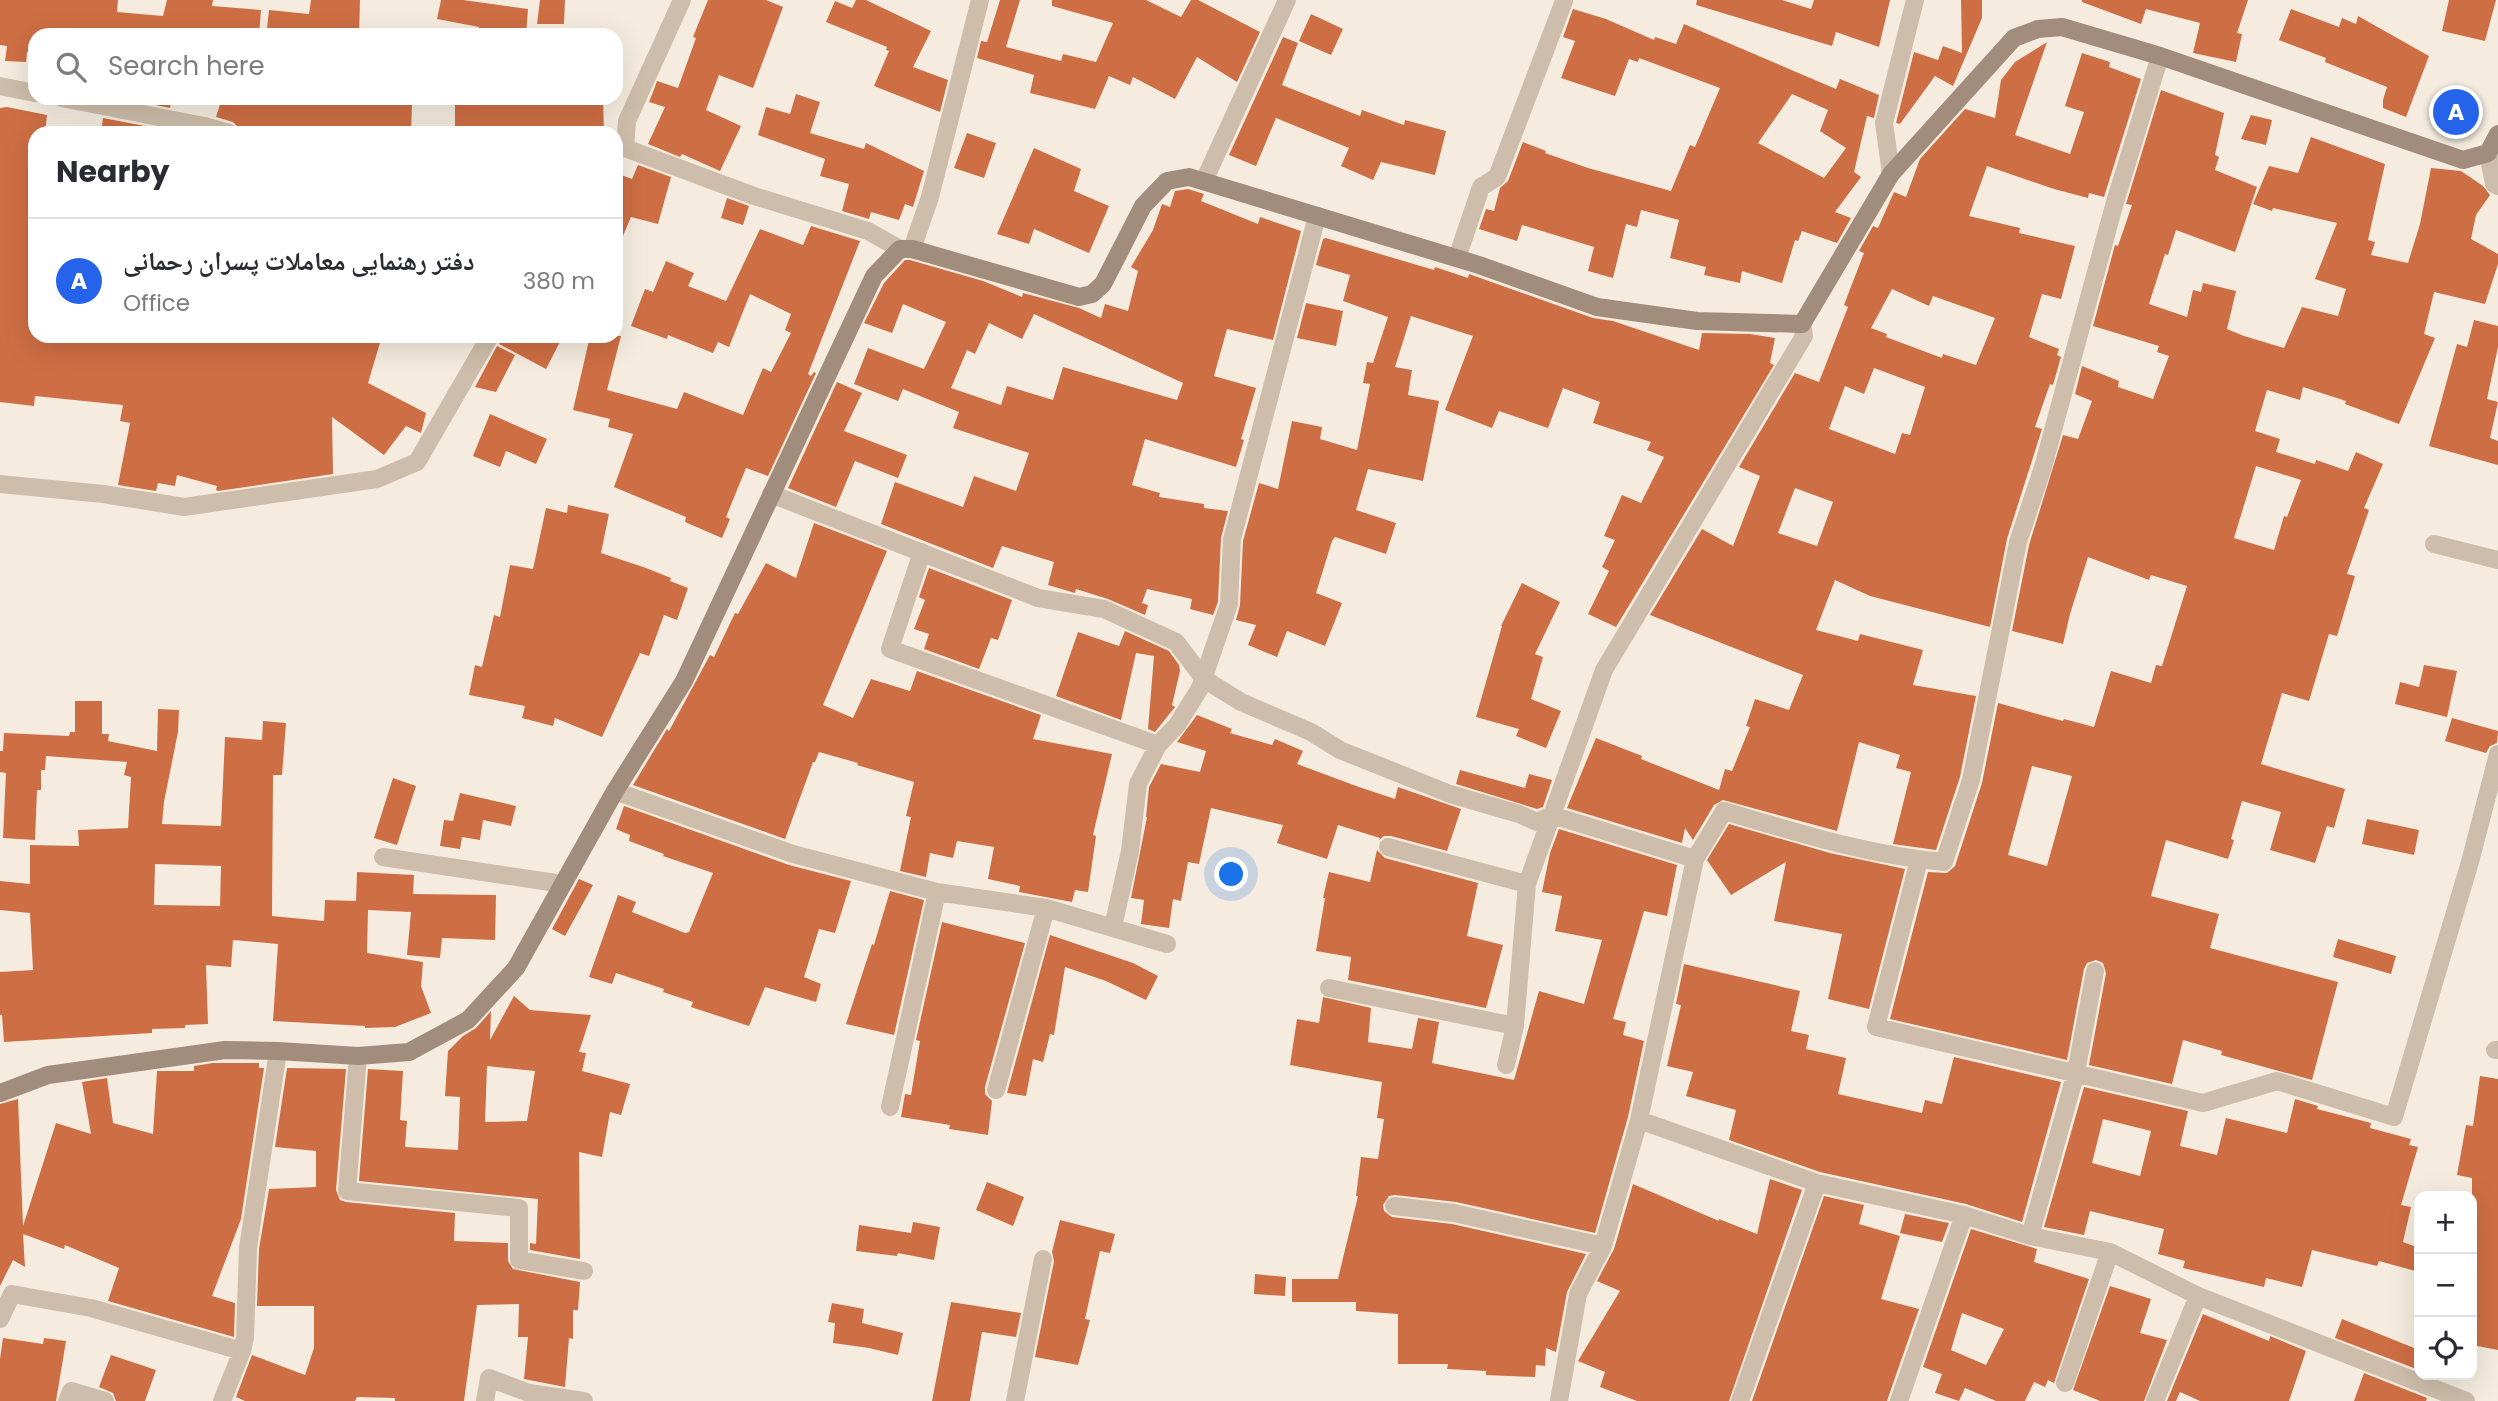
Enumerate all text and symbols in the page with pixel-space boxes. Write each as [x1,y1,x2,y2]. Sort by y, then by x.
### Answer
search box [28,28,623,105]
icon: search [52,48,90,86]
text: Search here [108,48,265,84]
pin: A [2433,86,2479,138]
text: Nearby [56,150,170,193]
text: دفتر رهنمایی معاملات پسران رحمانی [123,243,474,279]
text: A [71,265,87,297]
text: 380 m [523,265,595,297]
text: Office [123,287,190,319]
your location [1214,857,1248,891]
map controls [2414,1191,2477,1380]
button: + [2414,1191,2477,1254]
button: − [2414,1254,2477,1317]
button: locate [2414,1317,2477,1380]

